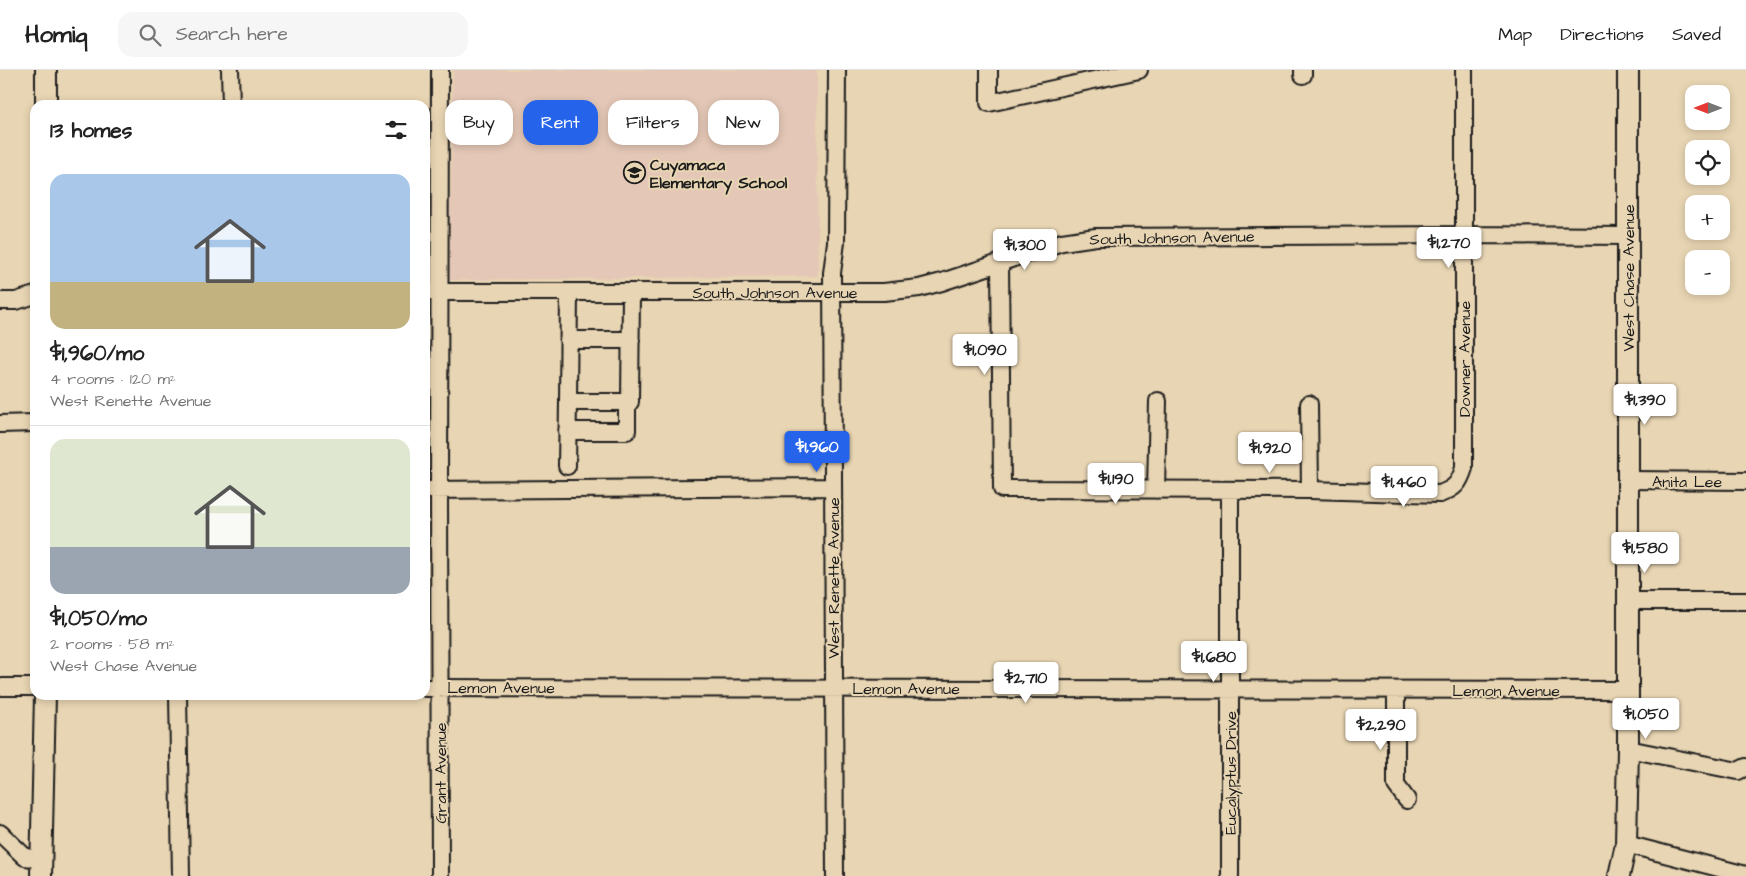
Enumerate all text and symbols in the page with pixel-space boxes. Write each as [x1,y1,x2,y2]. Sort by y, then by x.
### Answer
search box [118,12,468,57]
text: Homiq [25,18,88,52]
icon: search [136,21,164,49]
text: Search here [176,21,288,48]
text: Map [1498,22,1532,47]
text: Directions [1560,22,1644,47]
text: Saved [1672,22,1721,47]
north arrow [1685,85,1730,130]
map controls [1685,85,1730,295]
chip: Buy [445,100,513,145]
chip: Rent [523,100,598,145]
chip: Filters [608,100,698,145]
chip: New [708,100,779,145]
text: 13 homes [50,116,132,145]
icon: filters [382,116,410,144]
button: locate [1685,140,1730,185]
place label: Cuyamaca Elementary School [650,154,788,195]
school or university icon: Cuyamaca Elementary School [622,161,646,185]
button: + [1685,195,1730,240]
street label: West Chase Avenue [1618,204,1640,352]
icon: home [185,206,275,296]
street label: South Johnson Avenue [1089,226,1255,250]
pin: $1,270 [1408,226,1490,269]
pin: $1,300 [984,228,1066,271]
text: $1,270 [1428,232,1470,254]
text: $1,300 [1004,234,1046,256]
button: − [1685,250,1730,295]
street label: South Johnson Avenue [692,282,858,304]
street label: Downer Avenue [1454,301,1476,417]
pin: $1,090 [944,334,1026,376]
text: $1,960/mo [50,339,144,368]
text: $1,090 [963,339,1007,361]
text: 4 rooms · 120 m² [50,368,176,390]
pin: $1,390 [1604,384,1686,426]
text: $1,390 [1624,389,1666,411]
text: West Renette Avenue [50,390,211,412]
pin: $1,960 [776,430,858,473]
pin: $1,920 [1229,432,1311,474]
text: $1,960 [795,436,839,458]
text: $1,920 [1249,437,1291,459]
pin: $1,190 [1075,462,1157,505]
pin: $1,460 [1363,466,1445,508]
text: $1,190 [1098,468,1134,490]
text: $1,460 [1382,471,1426,493]
street label: Anita Lee [1652,471,1722,493]
icon: home [185,472,275,562]
street label: West Renette Avenue [823,497,845,659]
pin: $1,580 [1604,532,1686,574]
text: $1,580 [1622,537,1668,559]
text: $1,050/mo [50,604,147,633]
text: 2 rooms · 58 m² [50,633,175,655]
pin: $1,680 [1173,640,1255,683]
text: $1,680 [1192,646,1236,668]
text: West Chase Avenue [50,655,197,677]
pin: $2,710 [985,662,1067,704]
text: $2,710 [1005,667,1047,689]
street label: Lemon Avenue [447,677,555,699]
street label: Lemon Avenue [852,678,960,700]
street label: Lemon Avenue [1452,680,1560,702]
pin: $1,050 [1605,698,1687,740]
text: $1,050 [1623,703,1669,725]
pin: $2,290 [1340,708,1422,751]
street label: Eucalyptus Drive [1220,711,1243,835]
text: $2,290 [1356,714,1406,736]
street label: Grant Avenue [430,722,452,823]

